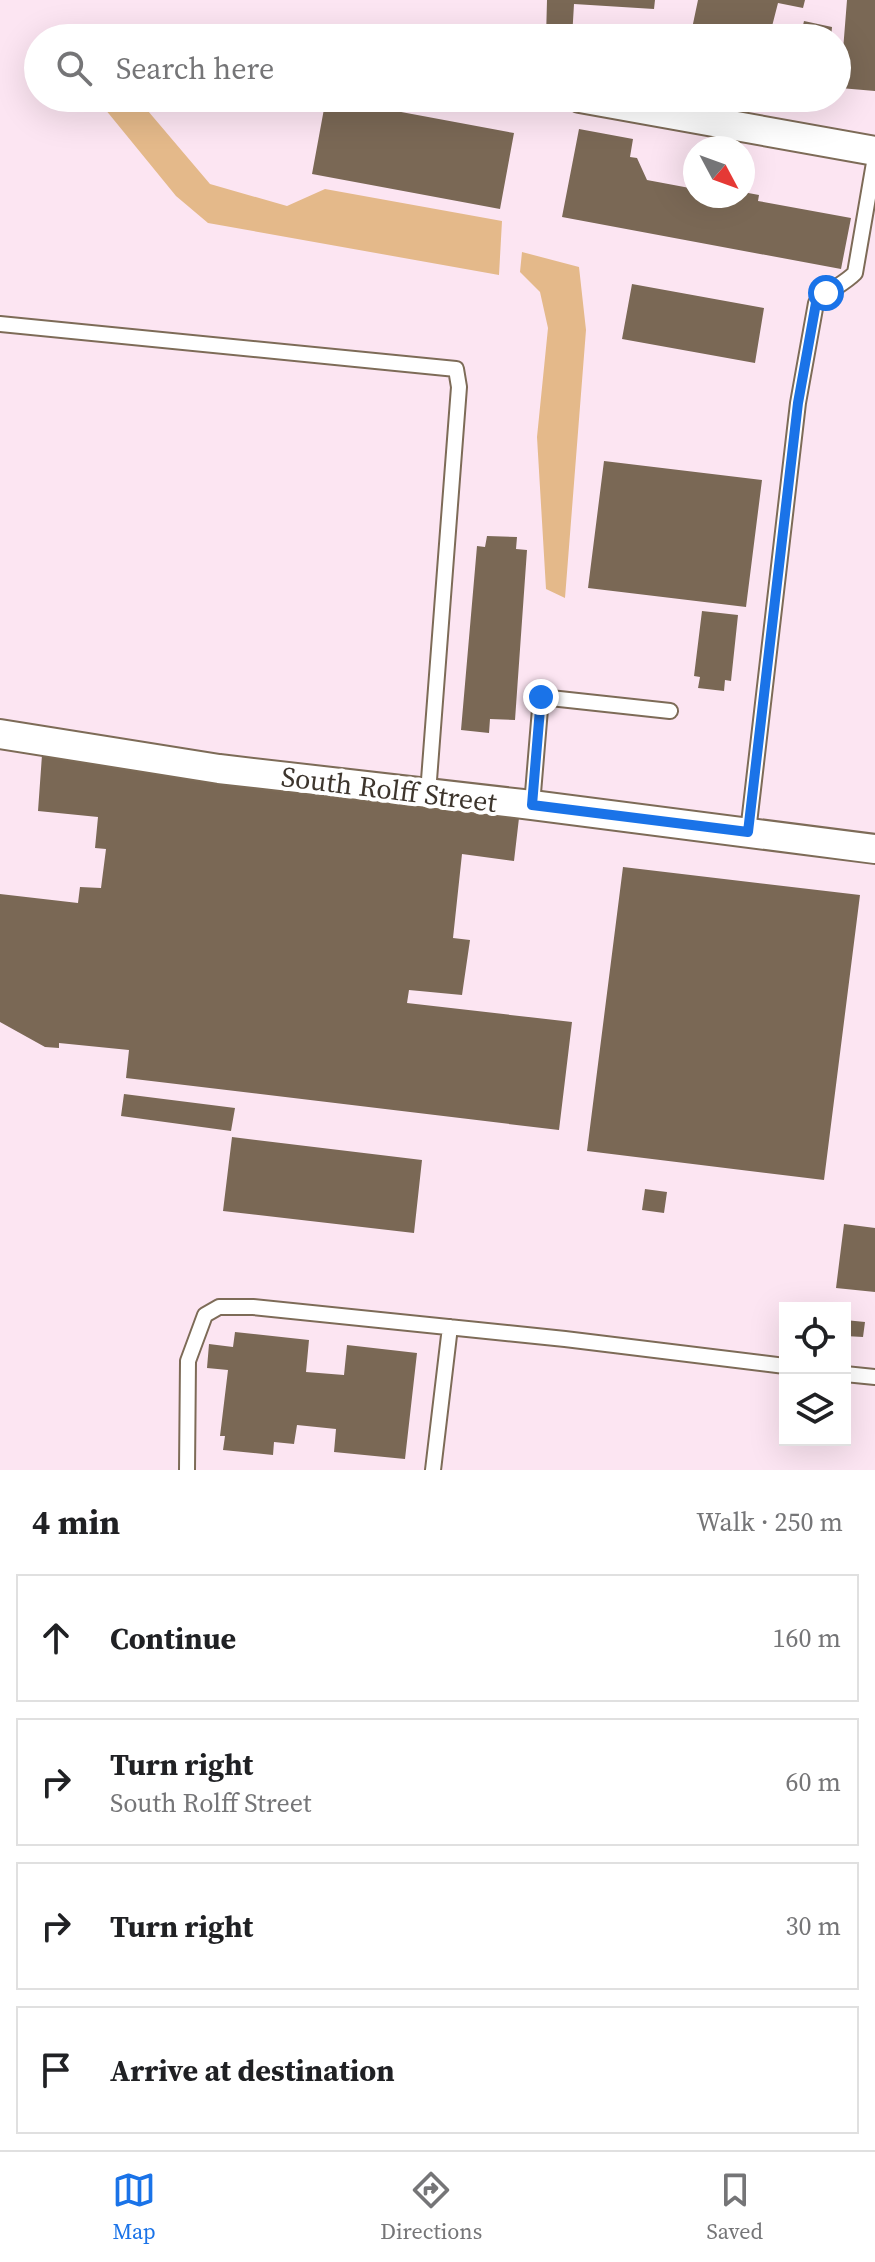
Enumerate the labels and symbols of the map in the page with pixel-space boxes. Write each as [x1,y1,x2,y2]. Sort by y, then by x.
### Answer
north arrow [683,136,755,208]
route start [808,275,844,311]
route end [523,679,559,715]
street label: South Rolff Street [279,757,500,821]

